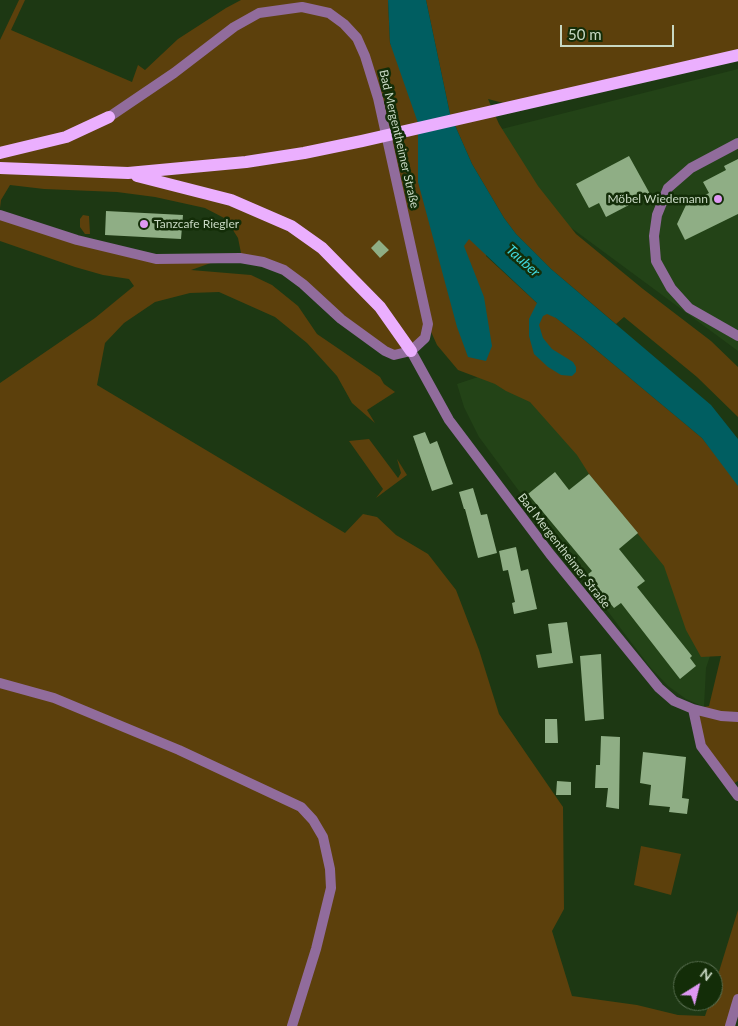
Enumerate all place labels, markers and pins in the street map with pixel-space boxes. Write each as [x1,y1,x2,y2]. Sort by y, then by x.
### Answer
place label: Möbel Wiedemann [607,192,708,206]
marker: Möbel Wiedemann [712,193,724,205]
place label: Tanzcafe Riegler [154,217,239,231]
marker: Tanzcafe Riegler [138,218,150,230]

